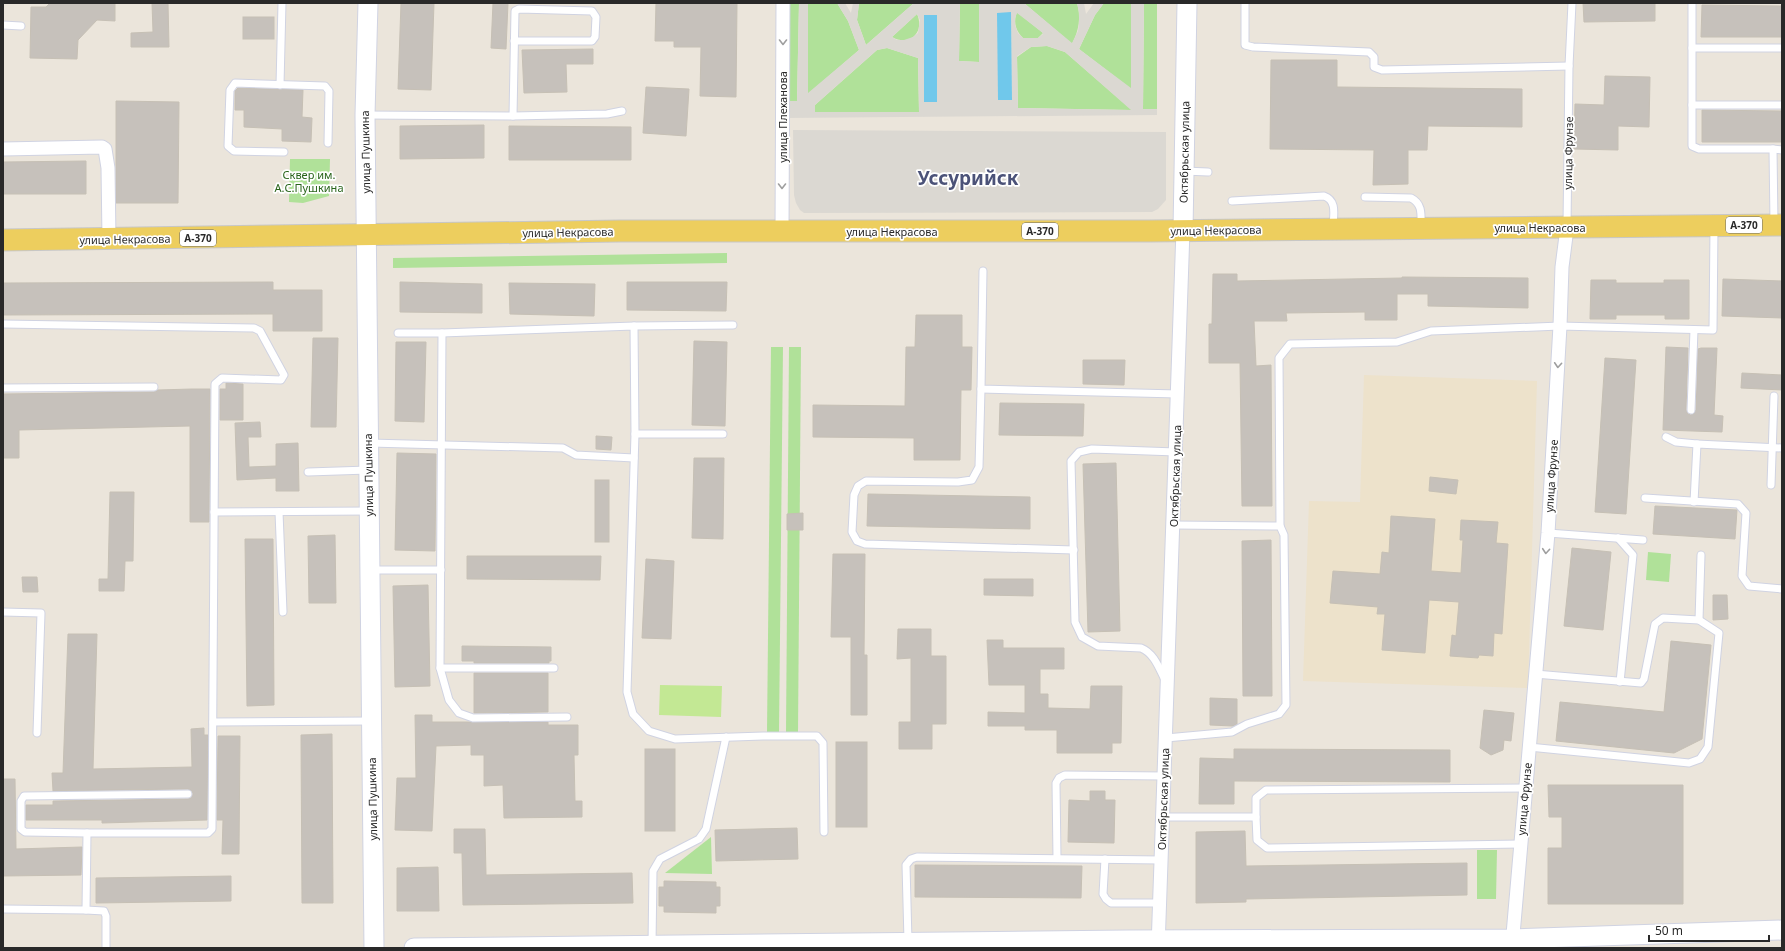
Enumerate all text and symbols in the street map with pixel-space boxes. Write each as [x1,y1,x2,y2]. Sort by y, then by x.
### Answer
one-way arrow [779,39,787,45]
street label: улица Плеханова [775,71,790,163]
street label: Октябрьская улица [1176,101,1192,203]
street label: улица Пушкина [357,110,373,194]
street label: улица Фрунзе [1560,116,1576,190]
district label: Уссурийск [918,165,1019,191]
park label: Сквер им. А.С.Пушкина [275,167,344,195]
one-way arrow [778,183,786,189]
road number: А-370 [1726,217,1762,233]
street label: улица Некрасова [1494,220,1586,235]
street label: улица Некрасова [1170,222,1262,238]
road number: А-370 [1022,223,1058,239]
street label: улица Некрасова [522,224,614,240]
street label: улица Некрасова [846,224,938,239]
road number: А-370 [180,230,216,246]
street label: улица Некрасова [79,231,171,247]
one-way arrow [1554,362,1563,368]
street label: Октябрьская улица [1166,425,1184,527]
street label: улица Пушкина [360,433,376,517]
street label: улица Фрунзе [1541,439,1561,513]
one-way arrow [1542,548,1551,554]
street label: Октябрьская улица [1154,748,1172,850]
street label: улица Пушкина [364,757,380,841]
street label: улица Фрунзе [1513,762,1535,836]
scale bar [1649,917,1769,943]
text: 50 m [1655,922,1683,939]

